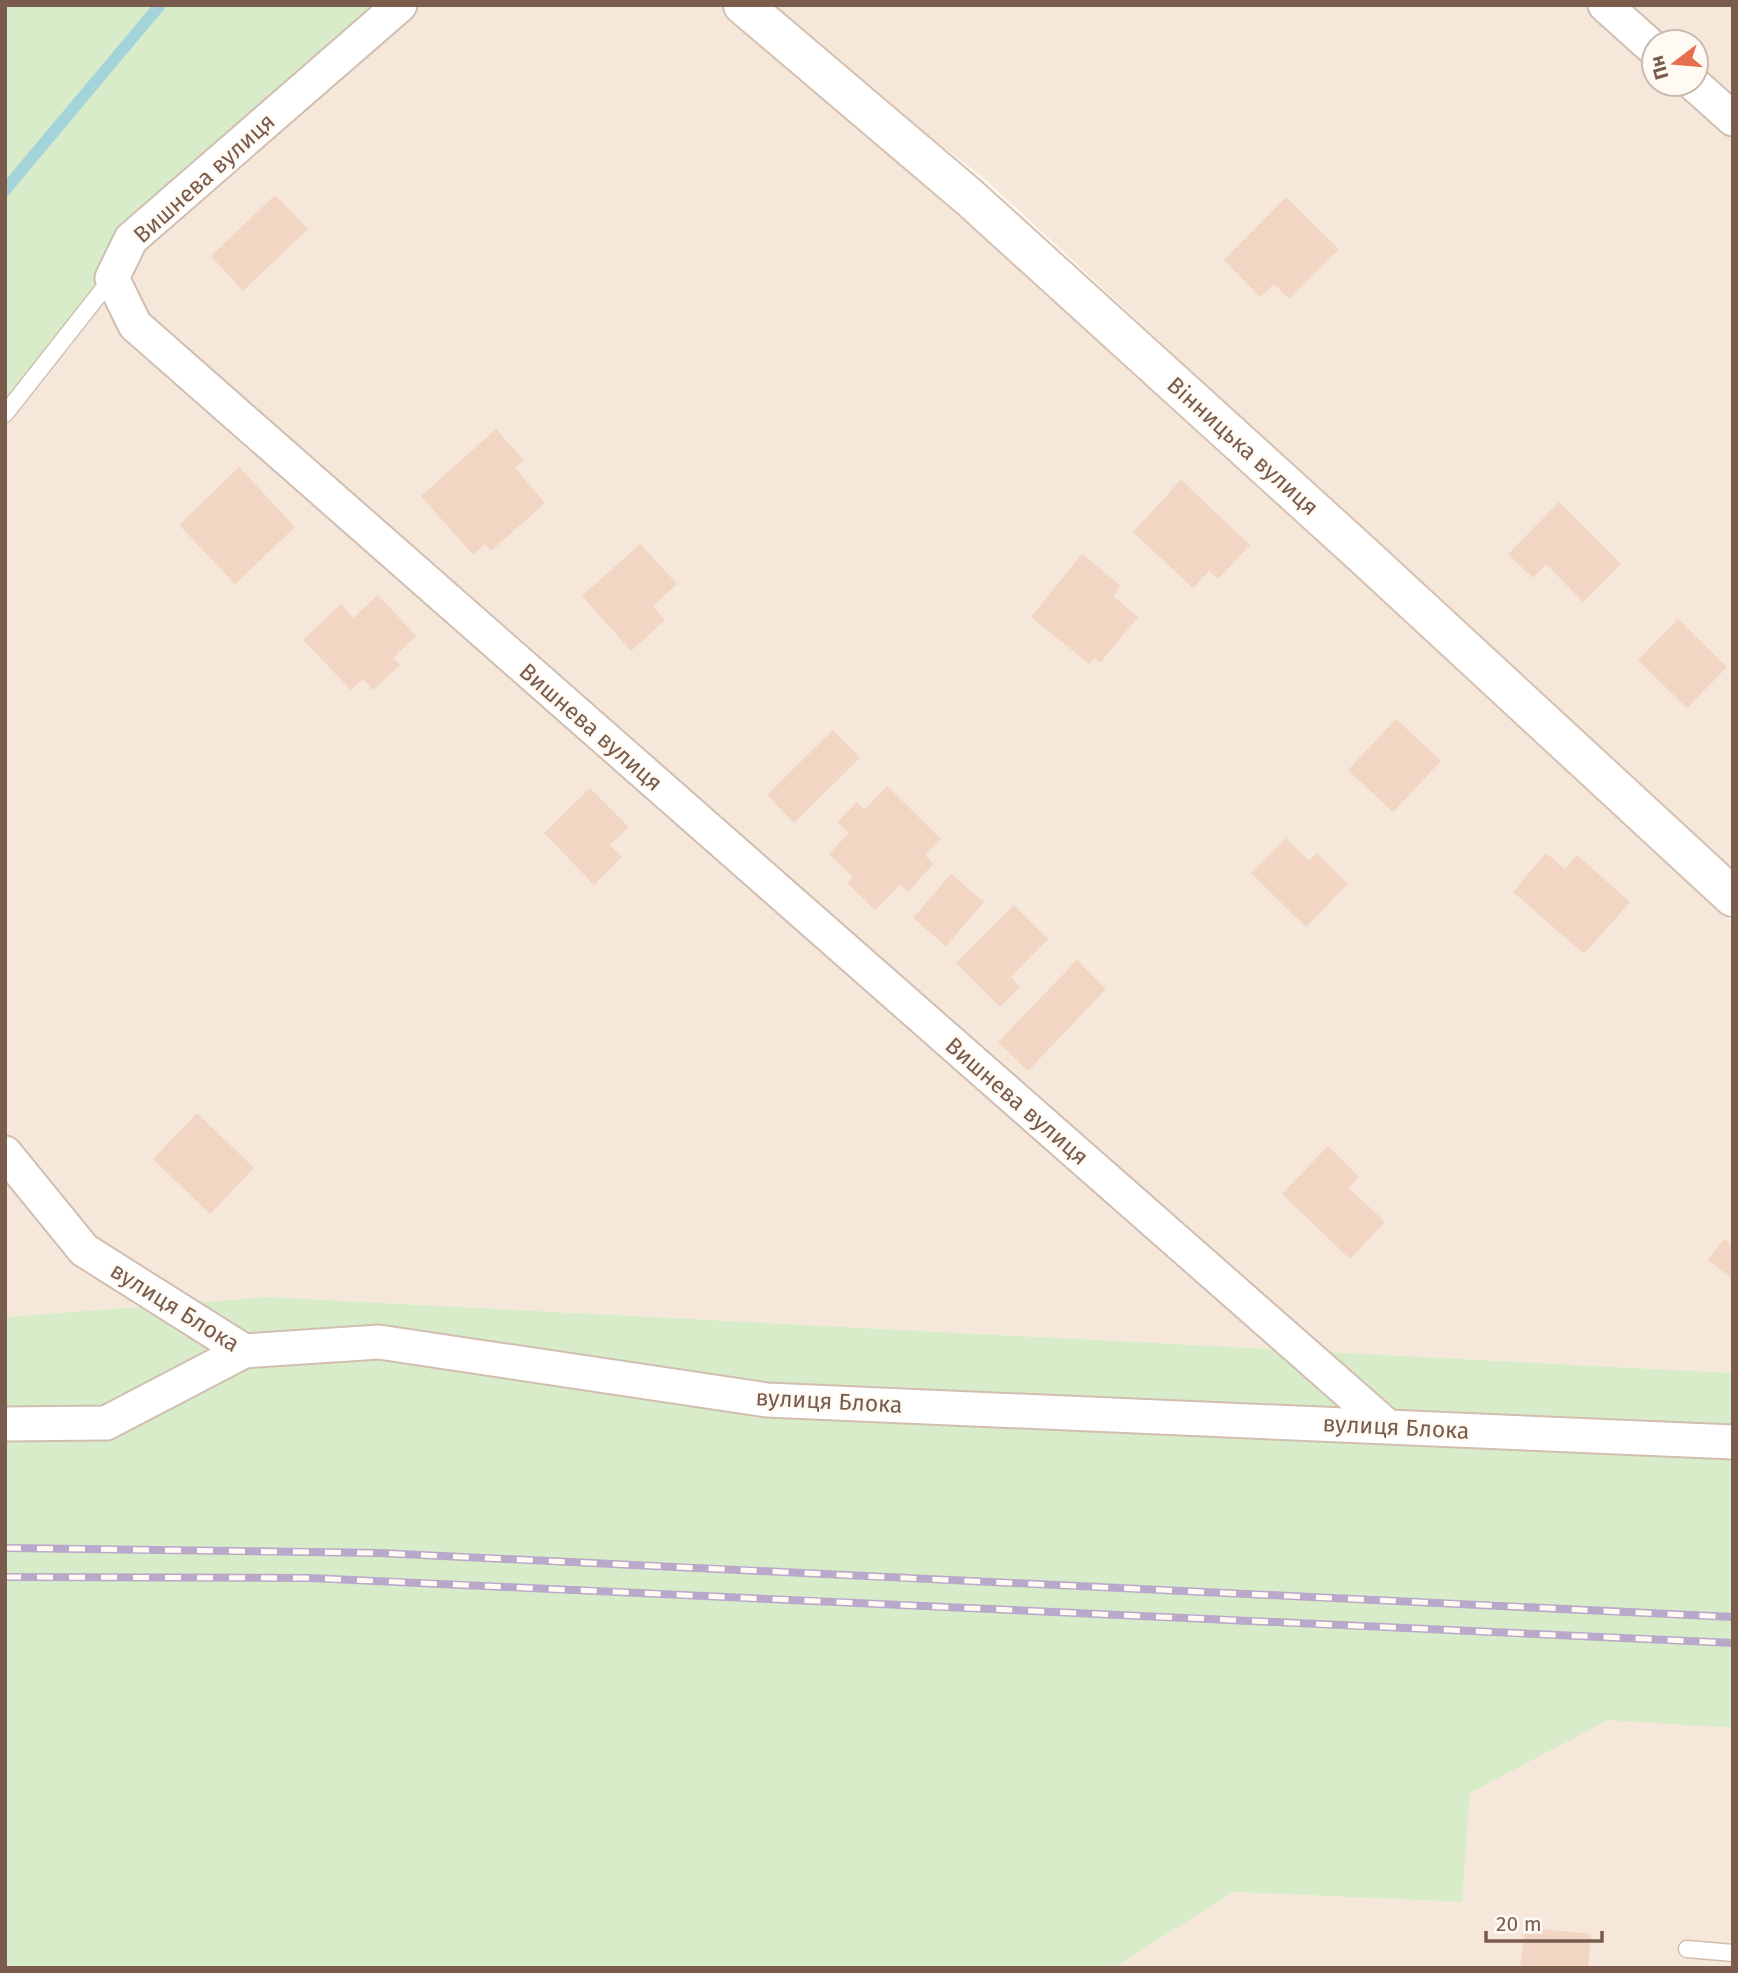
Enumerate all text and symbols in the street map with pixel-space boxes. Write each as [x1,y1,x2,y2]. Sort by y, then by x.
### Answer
north arrow [1640,28,1710,98]
text: Пн [1645,53,1673,82]
street label: Вишнева вулиця [128,107,280,249]
street label: Вінницька вулиця [1162,371,1324,521]
street label: Вишнева вулиця [514,657,668,797]
street label: Вишнева вулиця [940,1031,1094,1171]
street label: вулиця Блока [105,1256,245,1358]
street label: вулиця Блока [755,1383,903,1419]
street label: вулиця Блока [1322,1409,1470,1445]
scale bar [1486,1899,1602,1943]
text: 20 m [1496,1911,1542,1937]

